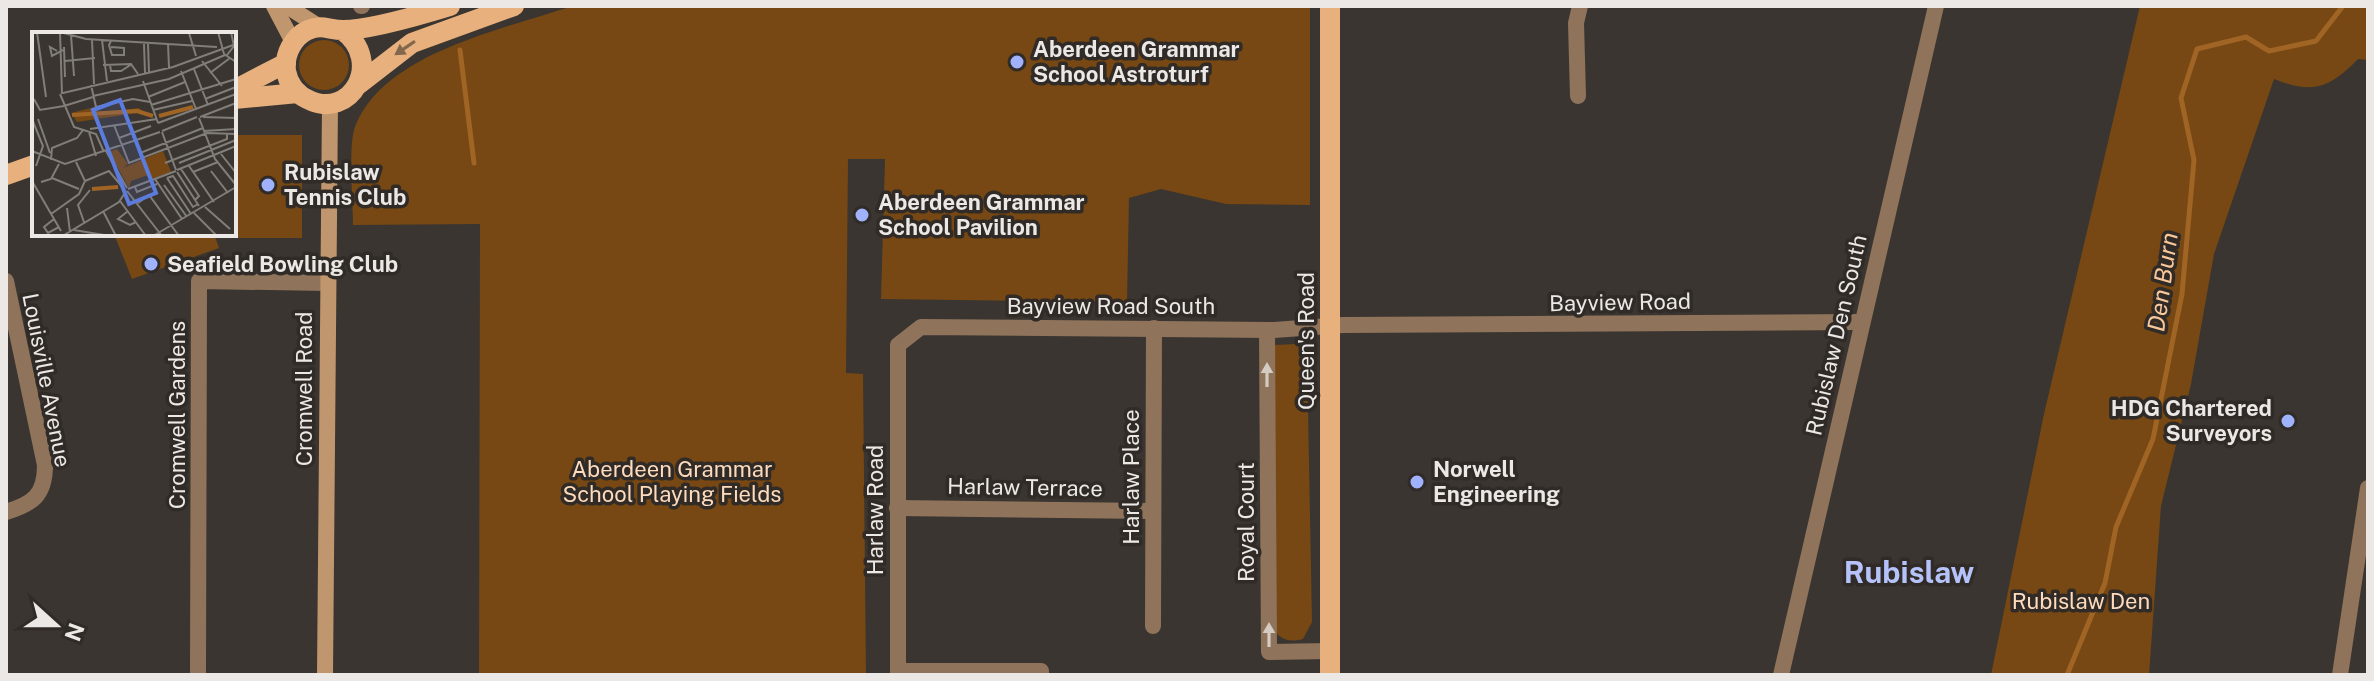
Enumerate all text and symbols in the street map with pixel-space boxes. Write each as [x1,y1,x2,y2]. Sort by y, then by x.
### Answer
inset map [32,32,236,236]
place label: Aberdeen Grammar School Astroturf [1033,36,1240,87]
one-way arrow [394,41,415,56]
marker: Aberdeen Grammar School Astroturf [1008,53,1026,71]
place label: Rubislaw Tennis Club [284,159,406,210]
marker: Rubislaw Tennis Club [259,176,277,194]
place label: Aberdeen Grammar School Pavilion [878,189,1085,240]
marker: Aberdeen Grammar School Pavilion [853,206,871,224]
water label: Den Burn [2141,231,2183,333]
street label: Rubislaw Den South [1800,232,1872,438]
place label: Seafield Bowling Club [167,251,398,277]
marker: Seafield Bowling Club [142,255,160,273]
street label: Queen's Road [1293,272,1319,410]
street label: Bayview Road [1549,288,1691,316]
street label: Louisville Avenue [17,291,77,469]
street label: Bayview Road South [1007,293,1215,319]
street label: Cromwell Road [291,312,317,466]
street label: Cromwell Gardens [164,321,190,509]
one-way arrow [1261,362,1273,387]
place label: HDG Chartered Surveyors [2111,395,2272,446]
street label: Harlaw Place [1118,409,1144,545]
marker: HDG Chartered Surveyors [2279,412,2297,430]
street label: Harlaw Road [862,445,888,575]
park label: Aberdeen Grammar School Playing Fields [563,456,781,507]
place label: Norwell Engineering [1433,456,1560,507]
street label: Royal Court [1233,462,1259,582]
street label: Harlaw Terrace [947,473,1103,501]
marker: Norwell Engineering [1408,473,1426,491]
district label: Rubislaw [1844,554,1975,590]
north arrow [16,585,96,665]
park label: Rubislaw Den [2012,588,2150,614]
text: N [59,619,90,645]
one-way arrow [1263,622,1275,647]

